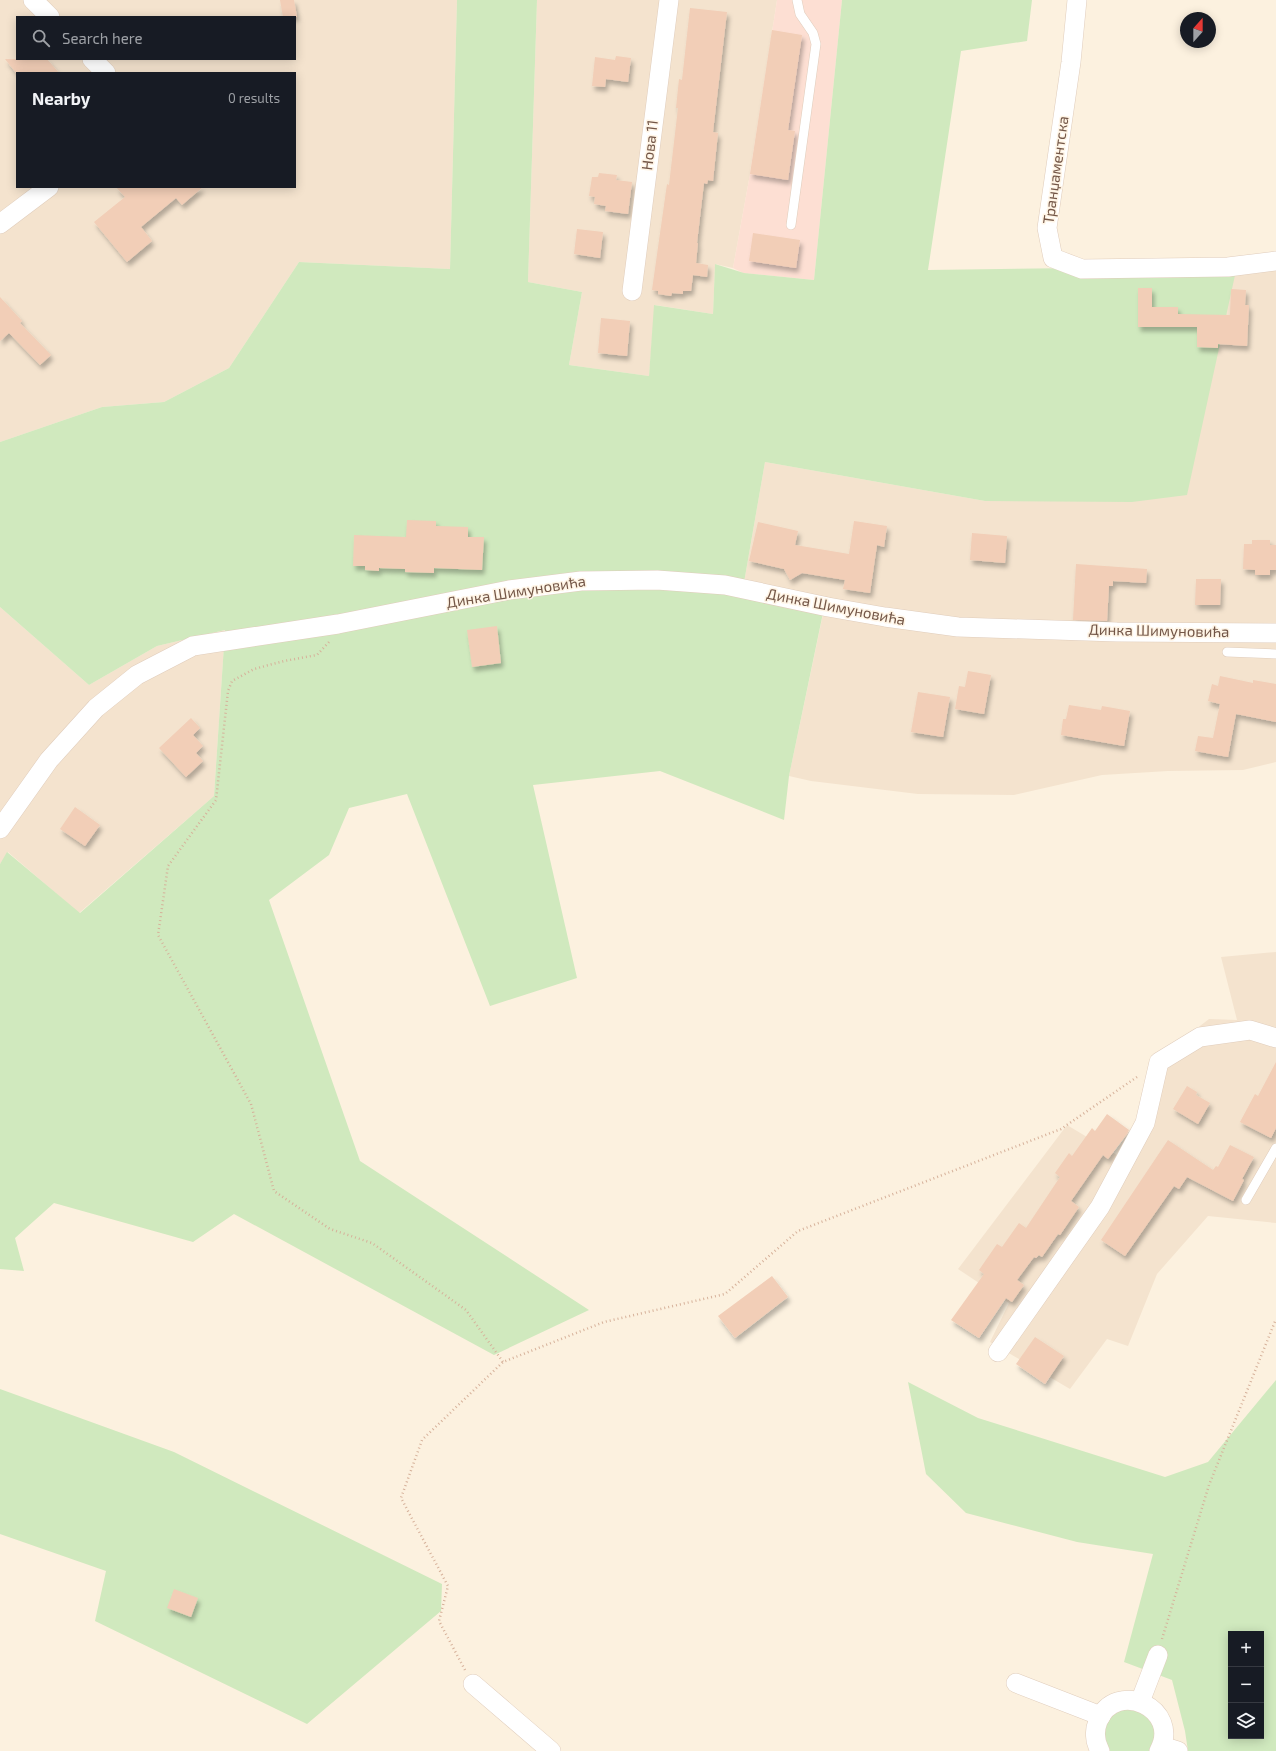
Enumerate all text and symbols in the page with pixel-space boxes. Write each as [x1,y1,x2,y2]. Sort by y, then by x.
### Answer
north arrow [1180,12,1216,48]
search box [16,16,296,60]
icon: search [30,27,52,49]
text: Search here [62,29,143,47]
text: Nearby [32,88,90,108]
text: 0 results [228,90,280,106]
street label: Транџаментска [1039,115,1072,225]
street label: Нова 11 [637,119,661,171]
street label: Динка Шимуновића [445,571,587,612]
street label: Динка Шимуновића [765,584,907,629]
street label: Динка Шимуновића [1088,620,1230,641]
map controls [1228,1631,1264,1739]
button: + [1228,1631,1264,1667]
button: − [1228,1667,1264,1703]
button: layers [1228,1703,1264,1739]

